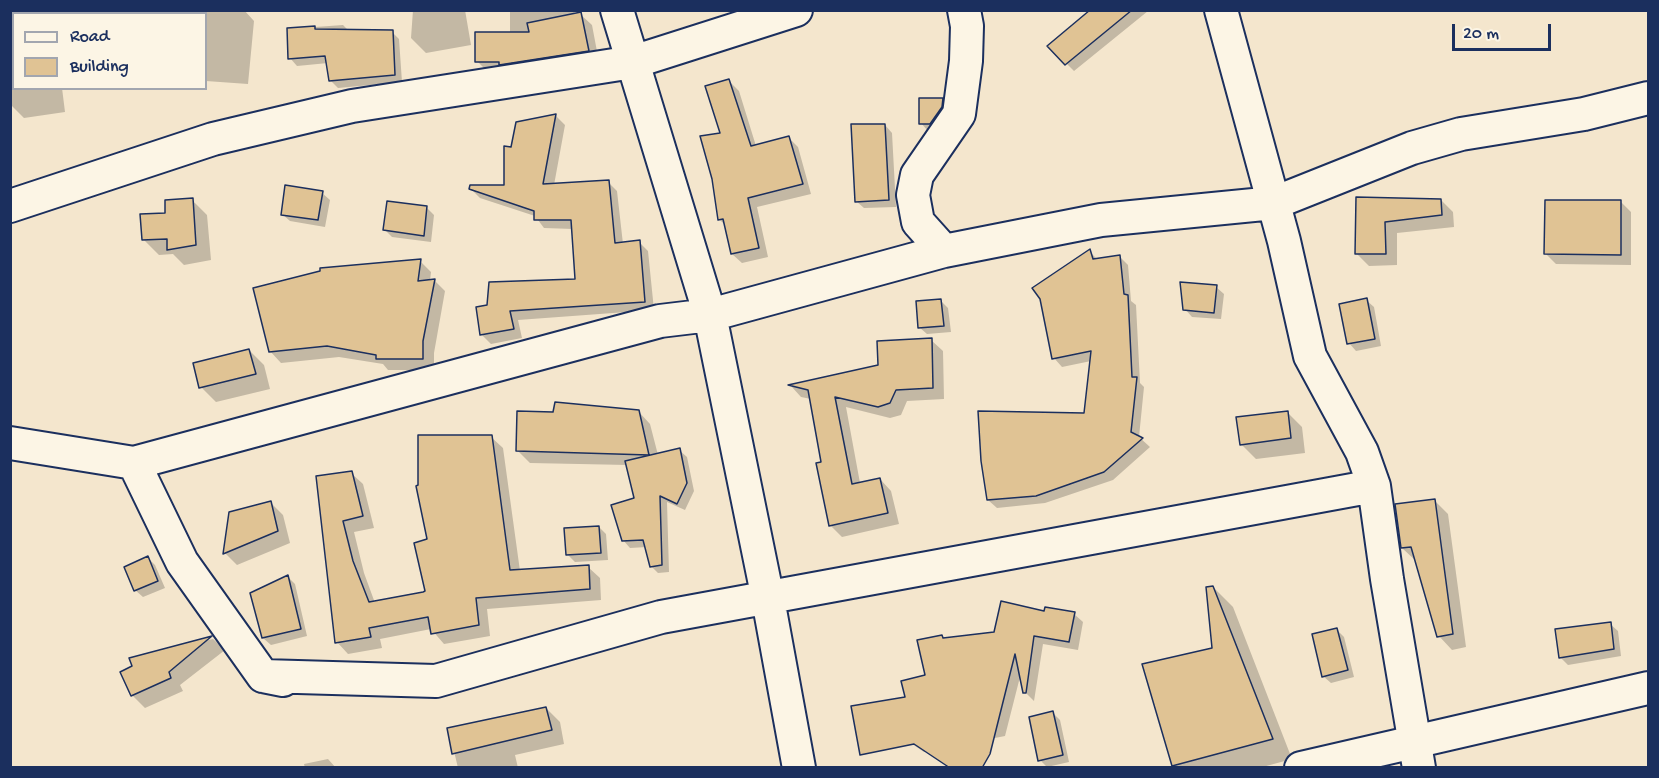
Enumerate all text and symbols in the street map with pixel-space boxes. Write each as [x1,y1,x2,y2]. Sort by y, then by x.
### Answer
legend [12,12,207,90]
scale bar [1455,12,1554,50]
text: 20 m [1463,24,1499,45]
text: Road [70,27,109,48]
text: Building [70,57,129,78]

